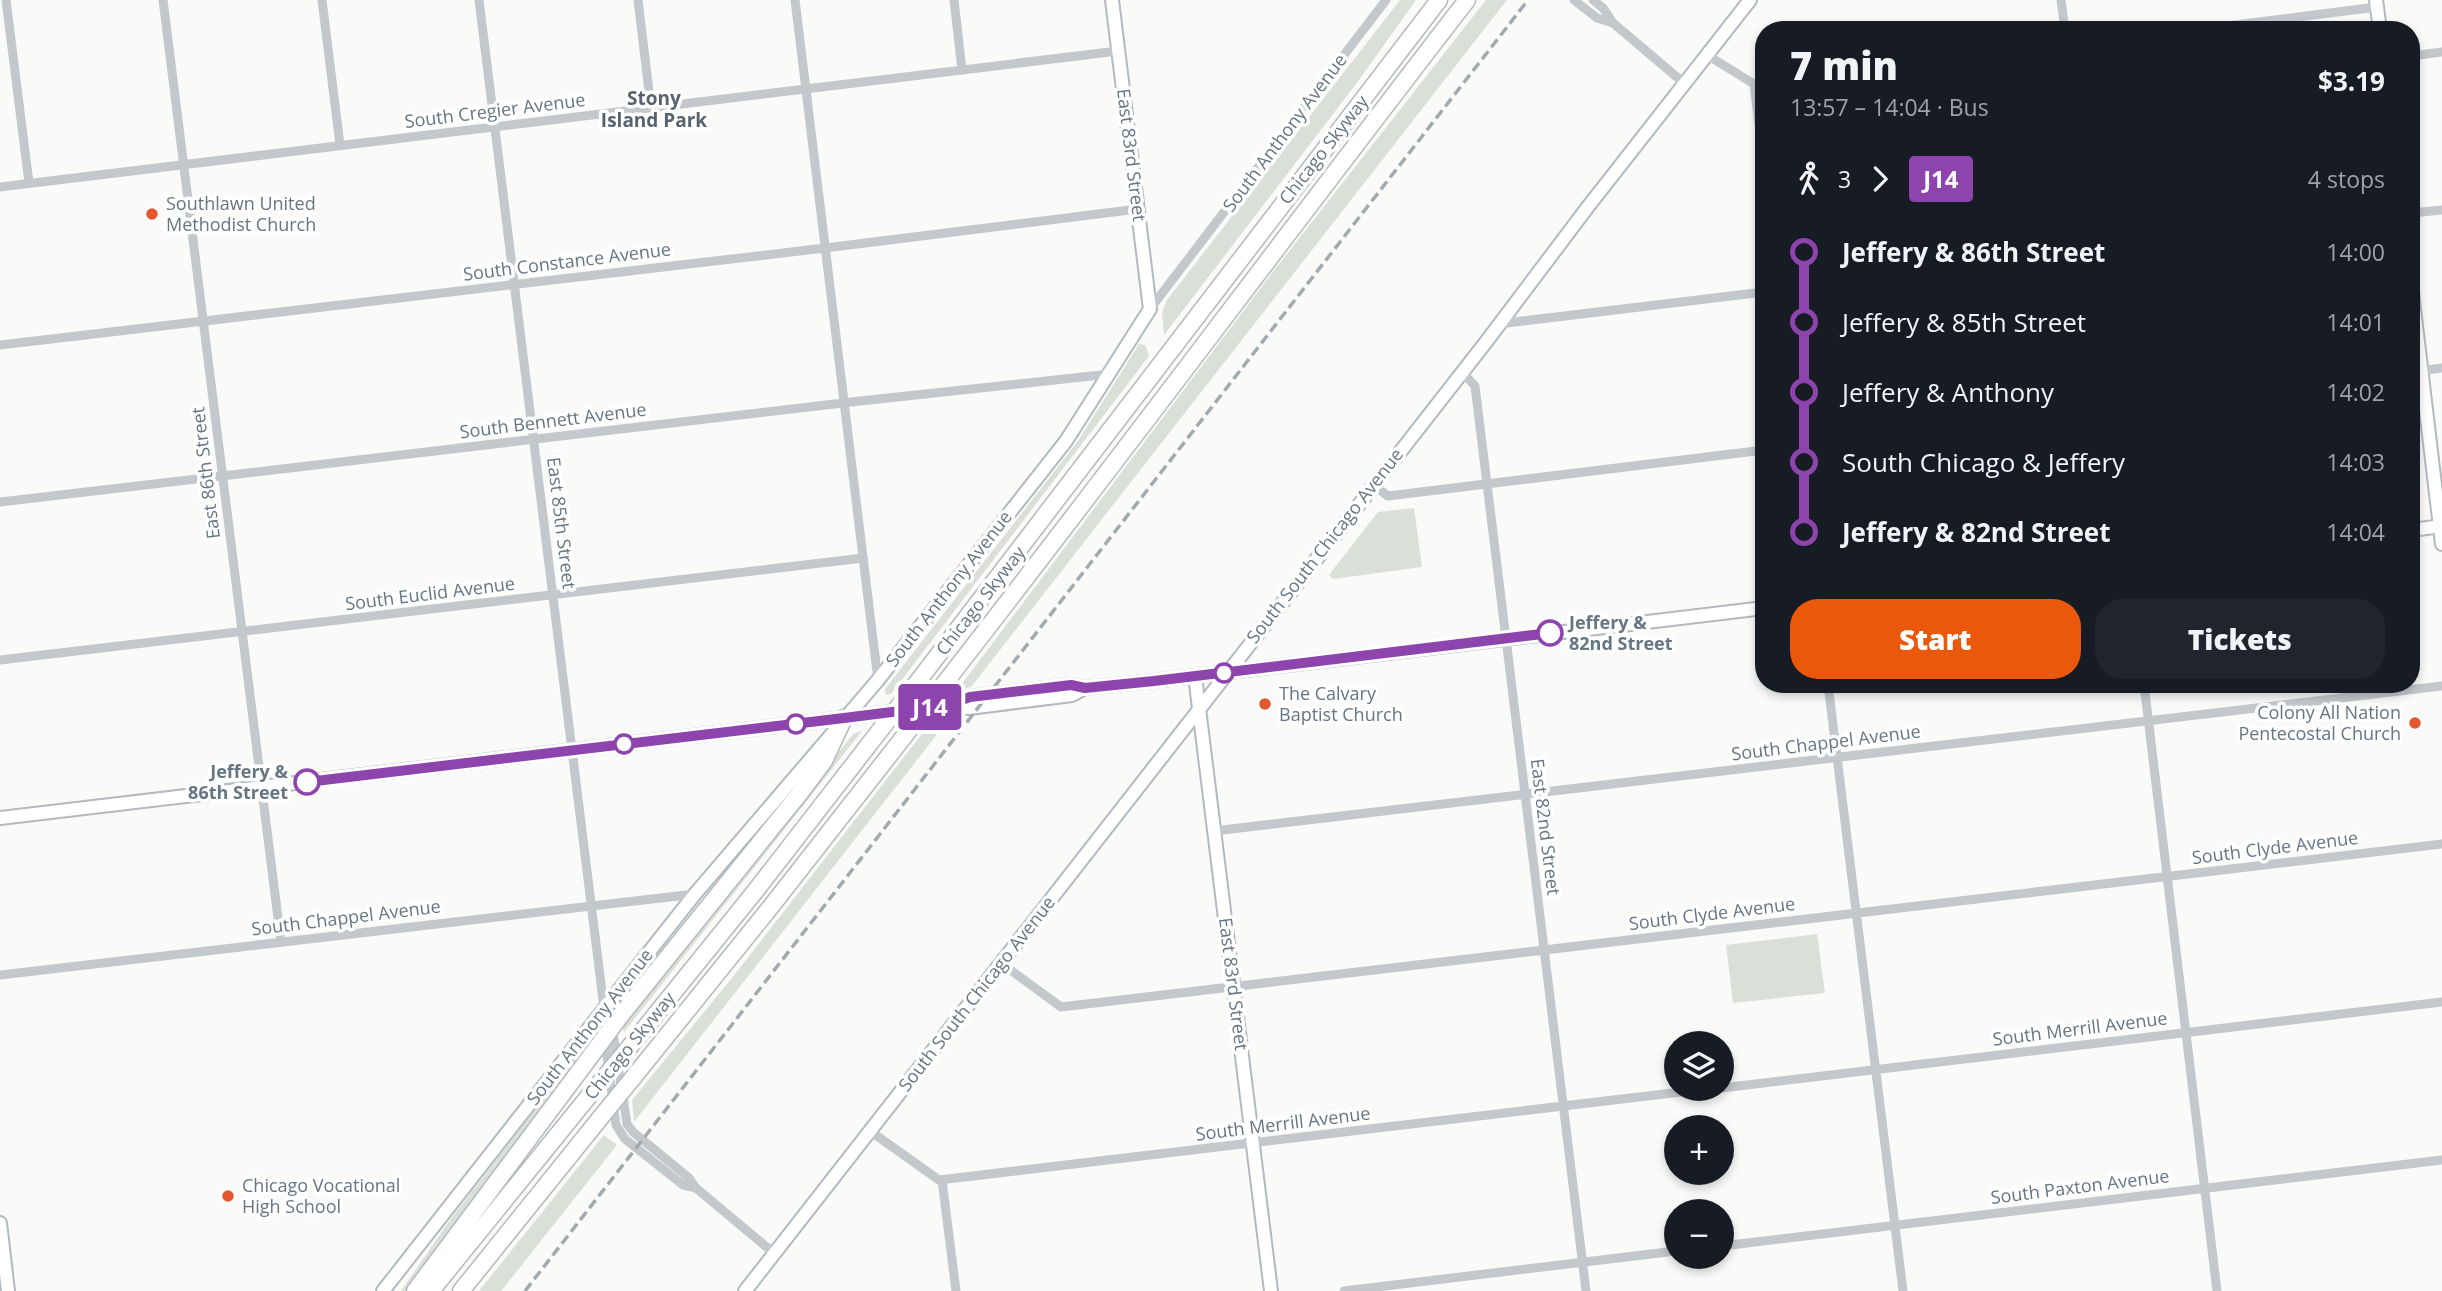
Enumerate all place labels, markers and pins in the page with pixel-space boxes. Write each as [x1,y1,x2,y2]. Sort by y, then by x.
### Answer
place label: Southlawn United Methodist Church [166,191,316,236]
marker: Southlawn United Methodist Church [144,206,160,222]
place label: Jeffery & 82nd Street [1567,610,1673,655]
marker: Jeffery & 82nd Street [1537,620,1563,646]
unlabelled marker [1214,663,1234,683]
place label: The Calvary Baptist Church [1279,681,1403,726]
marker: The Calvary Baptist Church [1257,696,1273,712]
place label: Colony All Nation Pentecostal Church [2238,700,2401,745]
unlabelled marker [786,714,806,734]
marker: Colony All Nation Pentecostal Church [2407,715,2423,731]
unlabelled marker [614,734,634,754]
place label: Jeffery & 86th Street [188,759,288,804]
marker: Jeffery & 86th Street [294,769,320,795]
place label: Chicago Vocational High School [242,1173,400,1218]
marker: Chicago Vocational High School [220,1188,236,1204]

